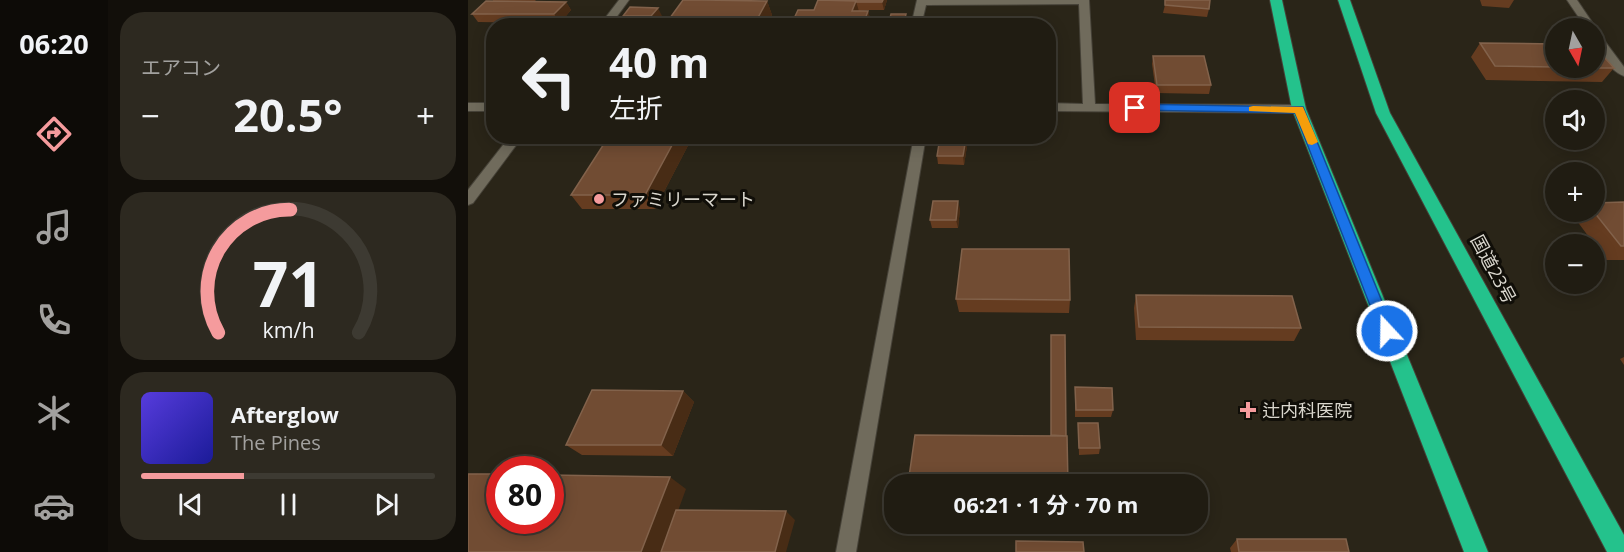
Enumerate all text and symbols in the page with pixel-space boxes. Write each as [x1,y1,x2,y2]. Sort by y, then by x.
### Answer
north arrow [1545,18,1605,78]
map controls [1545,18,1605,294]
text: 06:20 [19,25,89,62]
text: 40 m [609,33,709,90]
icon: left [510,42,588,120]
text: エアコン [141,54,221,81]
pin [1109,82,1160,133]
text: 20.5° [233,84,343,145]
text: 左折 [609,89,663,126]
button: sound [1545,90,1605,150]
icon: arrive [1118,91,1151,124]
text: − [141,93,160,138]
text: + [416,93,435,138]
icon: directions [33,113,75,155]
button: + [1545,162,1605,222]
place label: ファミリーマート [611,187,755,211]
marker: ファミリーマート [592,192,606,206]
icon: music [33,206,75,248]
street label: 国道23号 [1466,230,1522,308]
button: − [1545,234,1605,294]
text: 71 [252,240,324,325]
icon: phone [33,299,75,341]
position arrow [1355,299,1419,363]
text: km/h [262,315,314,344]
icon: climate [33,392,75,434]
place label: 辻内科医院 [1262,398,1352,422]
text: Afterglow [231,399,339,429]
marker: 辻内科医院 [1239,401,1257,419]
text: The Pines [231,429,321,456]
speed limit sign: 80 [486,456,564,534]
icon: car [33,485,75,527]
icon: previous [174,488,207,521]
icon: pause [272,488,305,521]
icon: next [370,488,403,521]
text: 06:21 · 1 分 · 70 m [954,489,1138,519]

